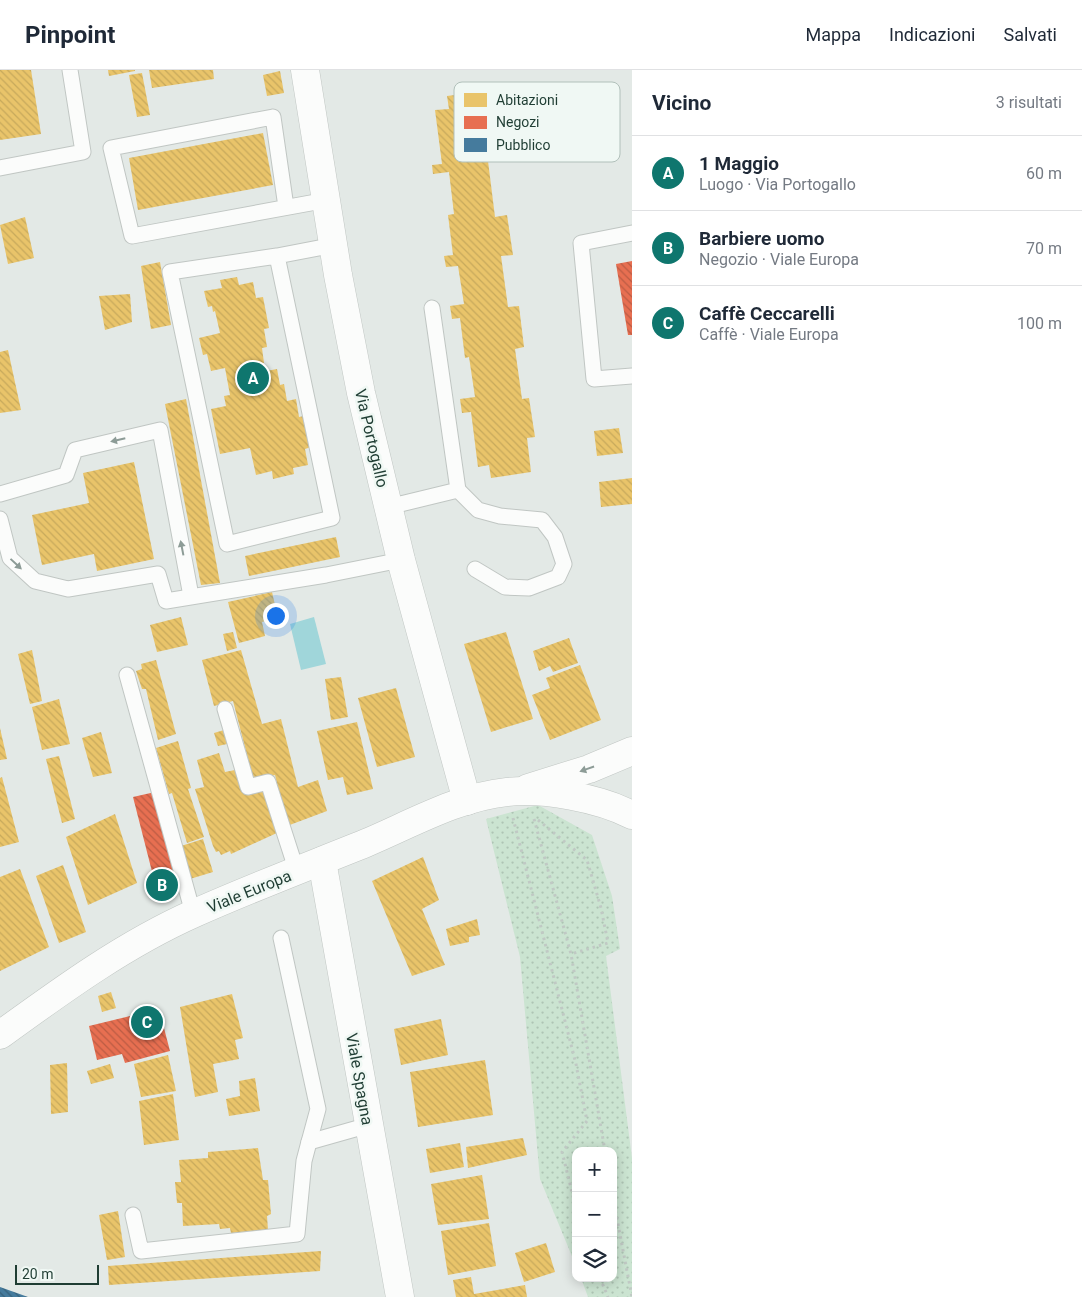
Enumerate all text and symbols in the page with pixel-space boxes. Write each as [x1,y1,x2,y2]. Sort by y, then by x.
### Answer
text: Pinpoint [25,21,115,49]
text: Mappa [806,24,861,45]
text: Indicazioni [889,24,976,45]
text: Salvati [1004,24,1057,45]
legend [454,82,620,162]
text: Vicino [652,91,711,115]
text: Abitazioni [496,92,558,108]
text: 3 risultati [996,93,1062,112]
text: Negozi [496,114,540,130]
text: Pubblico [496,137,550,153]
text: 1 Maggio [699,152,779,175]
text: A [663,164,673,183]
text: 60 m [1026,164,1062,183]
text: Luogo · Via Portogallo [699,175,856,194]
text: Barbiere uomo [699,227,825,250]
text: B [663,239,673,258]
text: 70 m [1026,239,1062,258]
text: Negozio · Viale Europa [699,250,859,269]
text: Caffè Ceccarelli [699,302,835,325]
text: C [663,314,673,333]
text: 100 m [1017,314,1062,333]
text: Caffè · Viale Europa [699,325,839,344]
pin: A [237,359,269,397]
street label: Via Portogallo [351,387,392,489]
one-way arrow [111,436,126,444]
one-way arrow [178,539,186,555]
one-way arrow [10,558,22,570]
your location [263,603,289,629]
one-way arrow [579,765,594,773]
pin: B [146,866,178,904]
street label: Viale Europa [204,866,294,917]
pin: C [131,1003,163,1041]
street label: Viale Spagna [342,1032,377,1126]
map controls [572,1147,617,1282]
button: + [572,1147,617,1192]
button: − [572,1192,617,1237]
button: layers [572,1237,617,1282]
scale bar [15,1262,99,1285]
text: 20 m [22,1266,54,1282]

